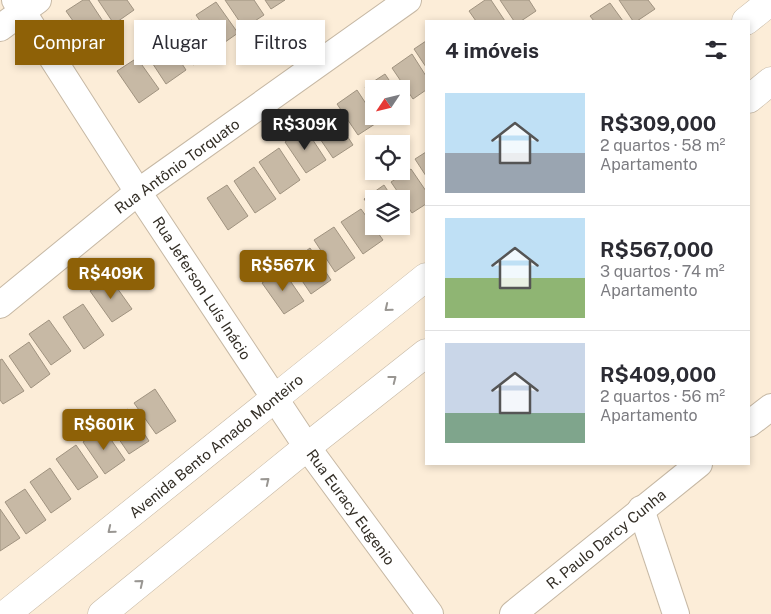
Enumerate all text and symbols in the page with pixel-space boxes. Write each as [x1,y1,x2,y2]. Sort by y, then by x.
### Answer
chip: Comprar [15,20,124,65]
chip: Alugar [134,20,226,65]
chip: Filtros [236,20,325,65]
icon: filters [702,36,730,64]
text: 4 imóveis [445,38,539,63]
north arrow [365,80,410,125]
map controls [365,80,410,235]
pin: R$309K [264,108,346,151]
text: R$309,000 [600,111,716,136]
icon: home [485,113,545,173]
street label: Rua Antônio Torquato [111,115,243,217]
text: R$309K [273,115,337,134]
button: locate [365,135,410,180]
text: 2 quartos · 58 m² [600,136,726,155]
text: Apartamento [600,155,698,174]
button: layers [365,190,410,235]
street label: Rua Jeferson Luís Inácio [149,213,255,363]
text: R$567,000 [600,237,714,262]
icon: home [485,238,545,298]
pin: R$567K [242,250,324,292]
text: R$567K [251,256,315,275]
pin: R$409K [70,258,152,300]
text: 3 quartos · 74 m² [600,262,725,281]
text: R$409K [79,264,143,283]
text: Apartamento [600,281,698,300]
one-way arrow [385,302,394,310]
text: R$409,000 [600,362,716,387]
icon: home [485,363,545,423]
street label: Avenida Bento Amado Monteiro [126,371,306,521]
one-way arrow [387,377,396,385]
text: 2 quartos · 56 m² [600,387,725,406]
text: Apartamento [600,406,698,425]
pin: R$601K [63,408,145,451]
text: R$601K [73,415,135,434]
street label: Rua Euracy Eugenio [303,446,399,568]
one-way arrow [260,478,269,486]
street label: R. Paulo Darcy Cunha [543,486,669,592]
one-way arrow [108,524,117,532]
one-way arrow [134,581,143,589]

